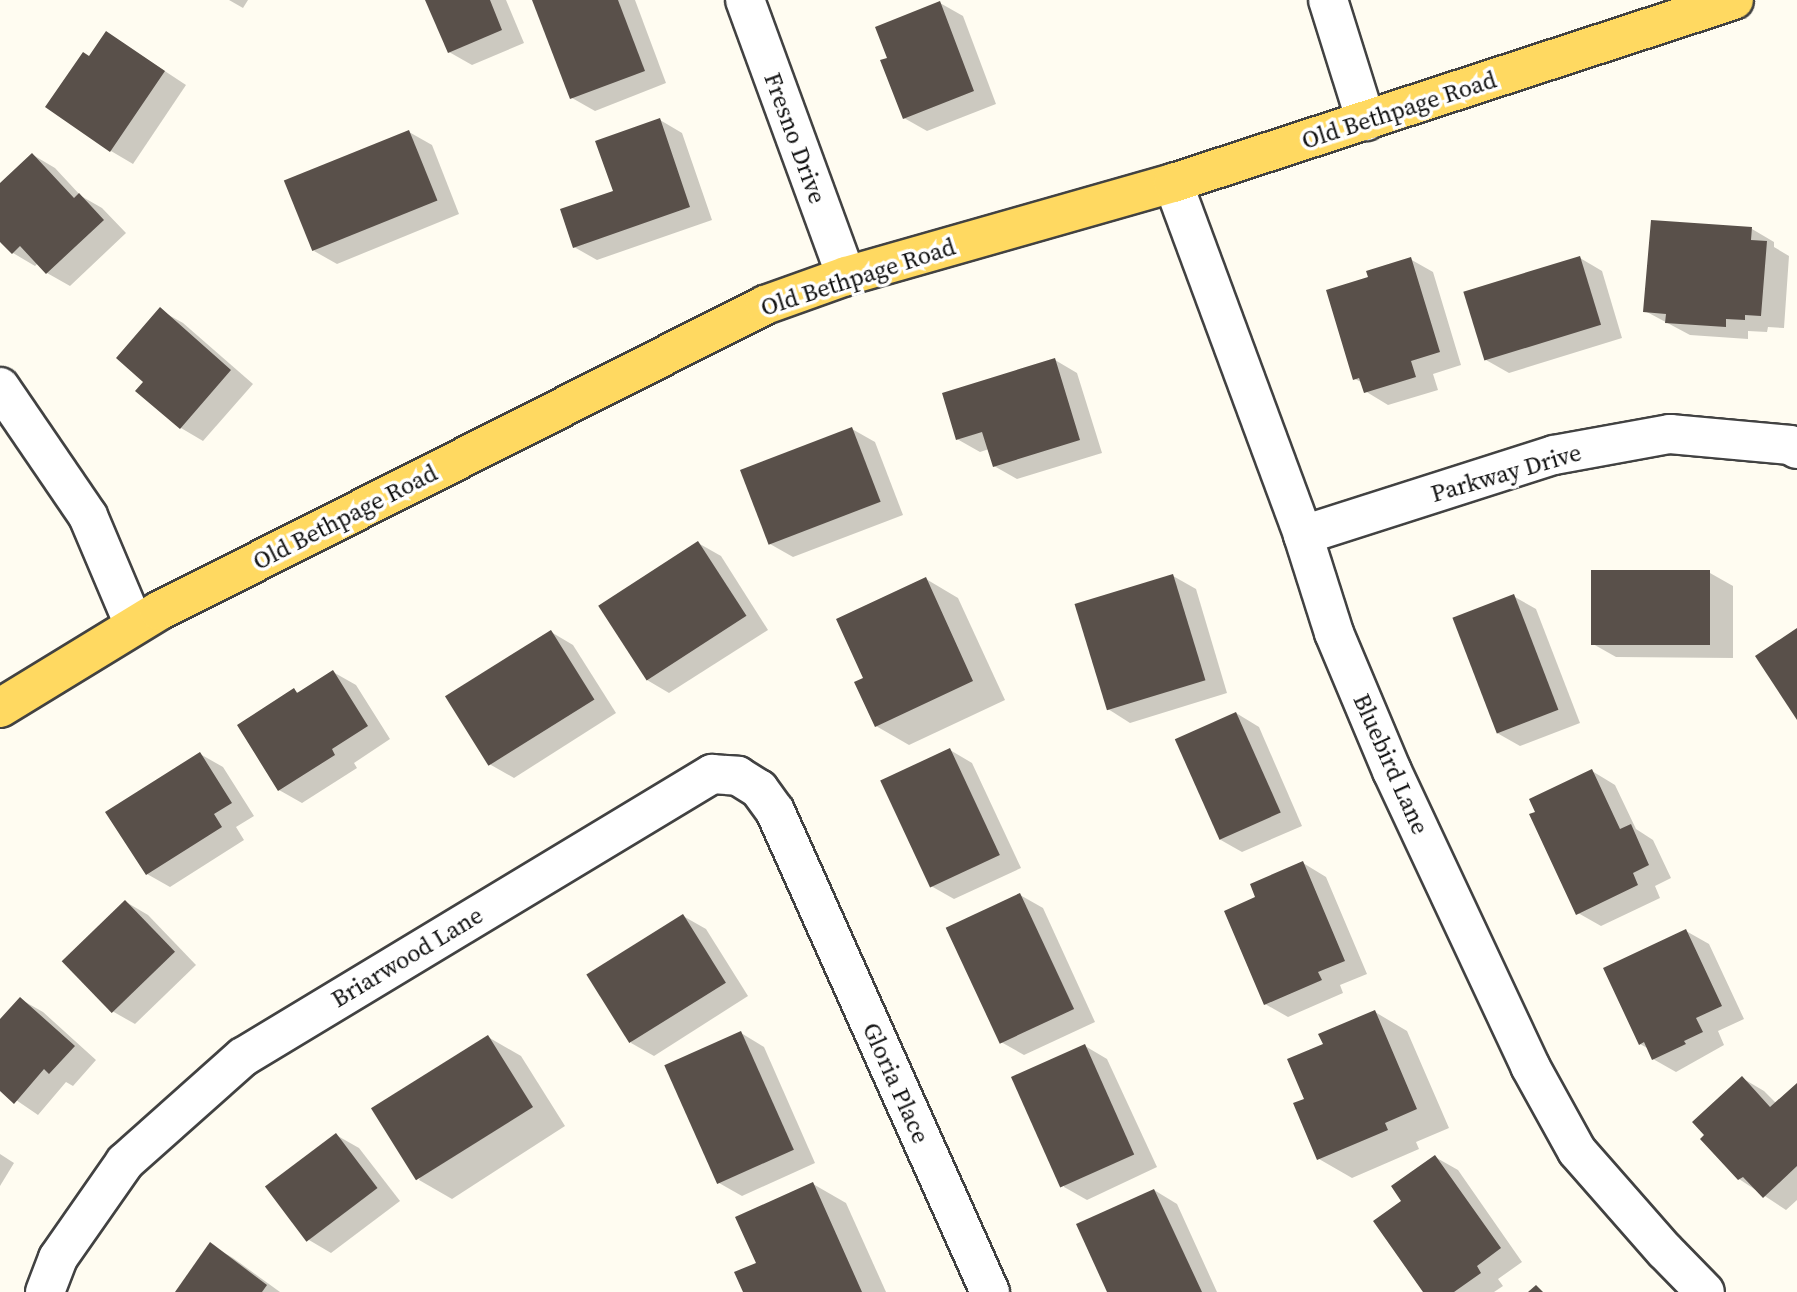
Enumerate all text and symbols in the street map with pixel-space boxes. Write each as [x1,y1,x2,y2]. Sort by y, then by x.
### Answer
street label: Old Bethpage Road [1298,65,1500,155]
street label: Fresno Drive [758,69,832,207]
street label: Old Bethpage Road [757,232,959,322]
street label: Parkway Drive [1428,438,1584,508]
street label: Old Bethpage Road [248,458,442,576]
street label: Bluebird Lane [1347,689,1435,839]
street label: Briarwood Lane [326,900,488,1014]
street label: Gloria Place [857,1018,935,1148]

